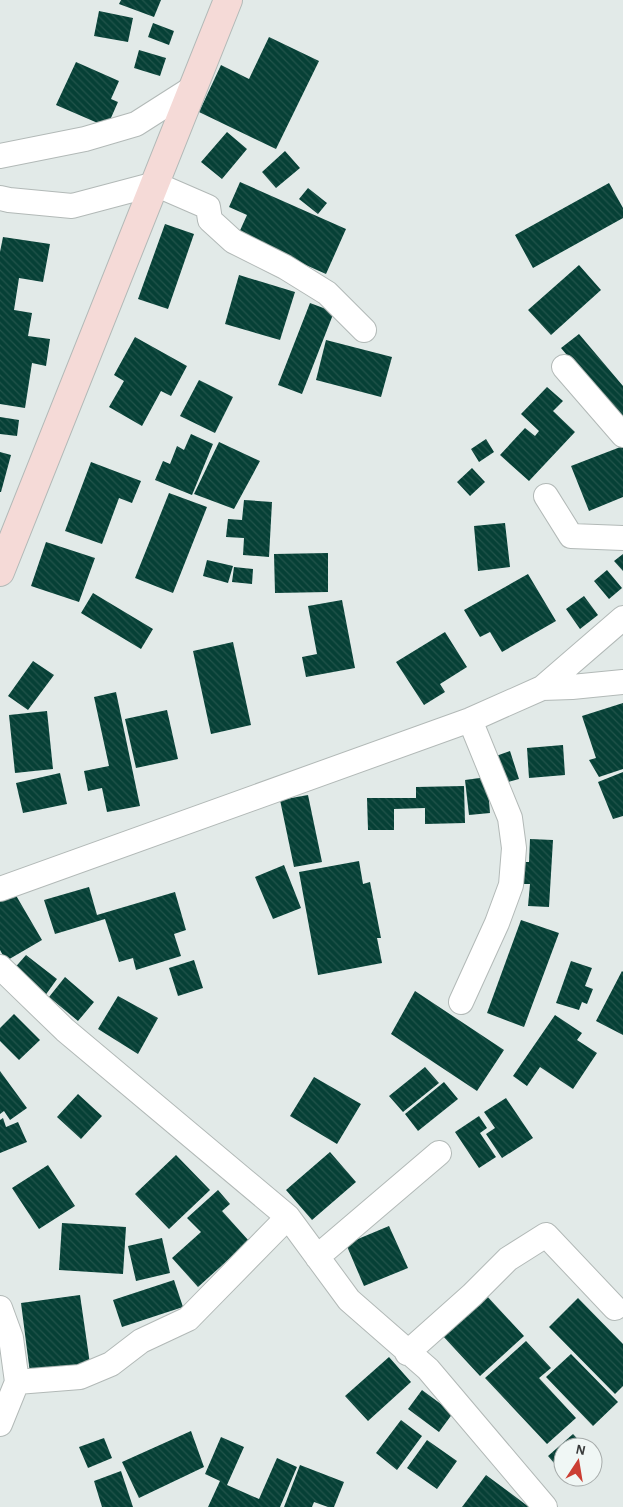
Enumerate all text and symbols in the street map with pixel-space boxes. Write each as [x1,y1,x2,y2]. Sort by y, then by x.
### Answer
north arrow [553,1437,603,1487]
text: N [574,1442,587,1458]

